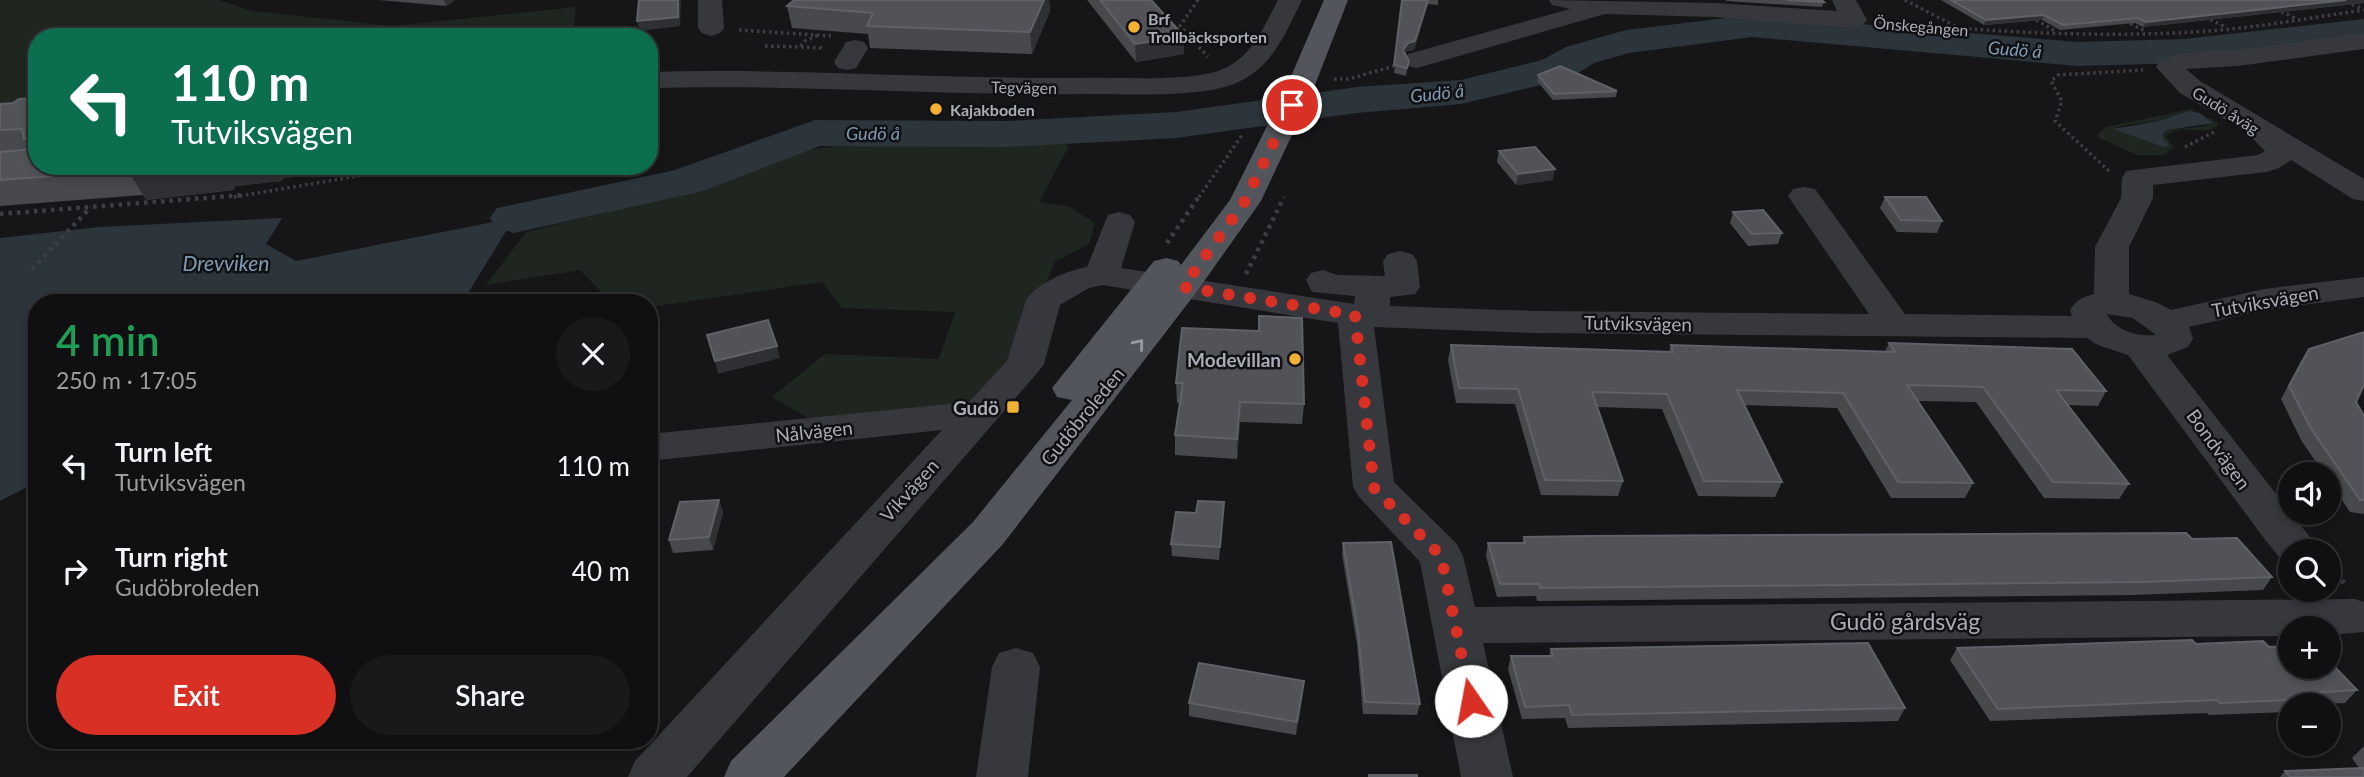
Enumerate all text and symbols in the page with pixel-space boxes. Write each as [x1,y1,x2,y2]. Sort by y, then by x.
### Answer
place label: Brf Trollbäcksporten [1148,9,1267,46]
street label: Önskegången [1873,12,1969,40]
marker: Brf Trollbäcksporten [1126,19,1142,35]
water label: Gudö å [1987,36,2043,62]
text: 110 m [171,53,309,111]
icon: left [56,56,147,147]
pin [1262,75,1322,135]
street label: Tegvägen [991,77,1057,97]
water label: Gudö å [1409,79,1465,107]
street label: Gudö åväg [2189,82,2263,138]
icon: arrive [1273,86,1311,124]
place label: Kajakboden [950,100,1035,119]
marker: Kajakboden [928,101,944,117]
text: Tutviksvägen [171,112,353,151]
water label: Gudö å [846,122,900,144]
water label: Drevviken [183,250,269,275]
street label: Tutviksvägen [2210,280,2320,322]
street label: Tutviksvägen [1584,311,1692,335]
text: 4 min [56,315,160,365]
button: close [556,317,630,391]
one-way arrow [1131,340,1143,353]
place label: Modevillan [1187,348,1281,371]
marker: Modevillan [1287,351,1303,367]
street label: Gudöbroleden [1035,362,1129,470]
text: 250 m · 17:05 [56,366,198,394]
place label: Gudö [953,396,999,419]
marker: Gudö [1005,399,1021,415]
street label: Bondvägen [2182,404,2256,494]
street label: Nålvägen [774,416,854,446]
text: Turn left [115,436,212,468]
icon: left [56,447,94,485]
text: 110 m [557,450,630,482]
street label: Vikvägen [875,454,943,526]
map controls [2278,462,2341,756]
button: sound [2278,462,2341,525]
text: Tutviksvägen [115,468,246,496]
button: search [2278,539,2341,602]
text: Turn right [115,541,228,573]
icon: right [56,552,94,590]
text: 40 m [572,555,630,587]
text: Gudöbroleden [115,573,260,601]
street label: Gudö gårdsväg [1830,607,1980,635]
button: + [2278,616,2341,679]
button: Exit [56,655,336,735]
button: Share [350,655,630,735]
position arrow [1434,664,1508,738]
button: − [2278,693,2341,756]

